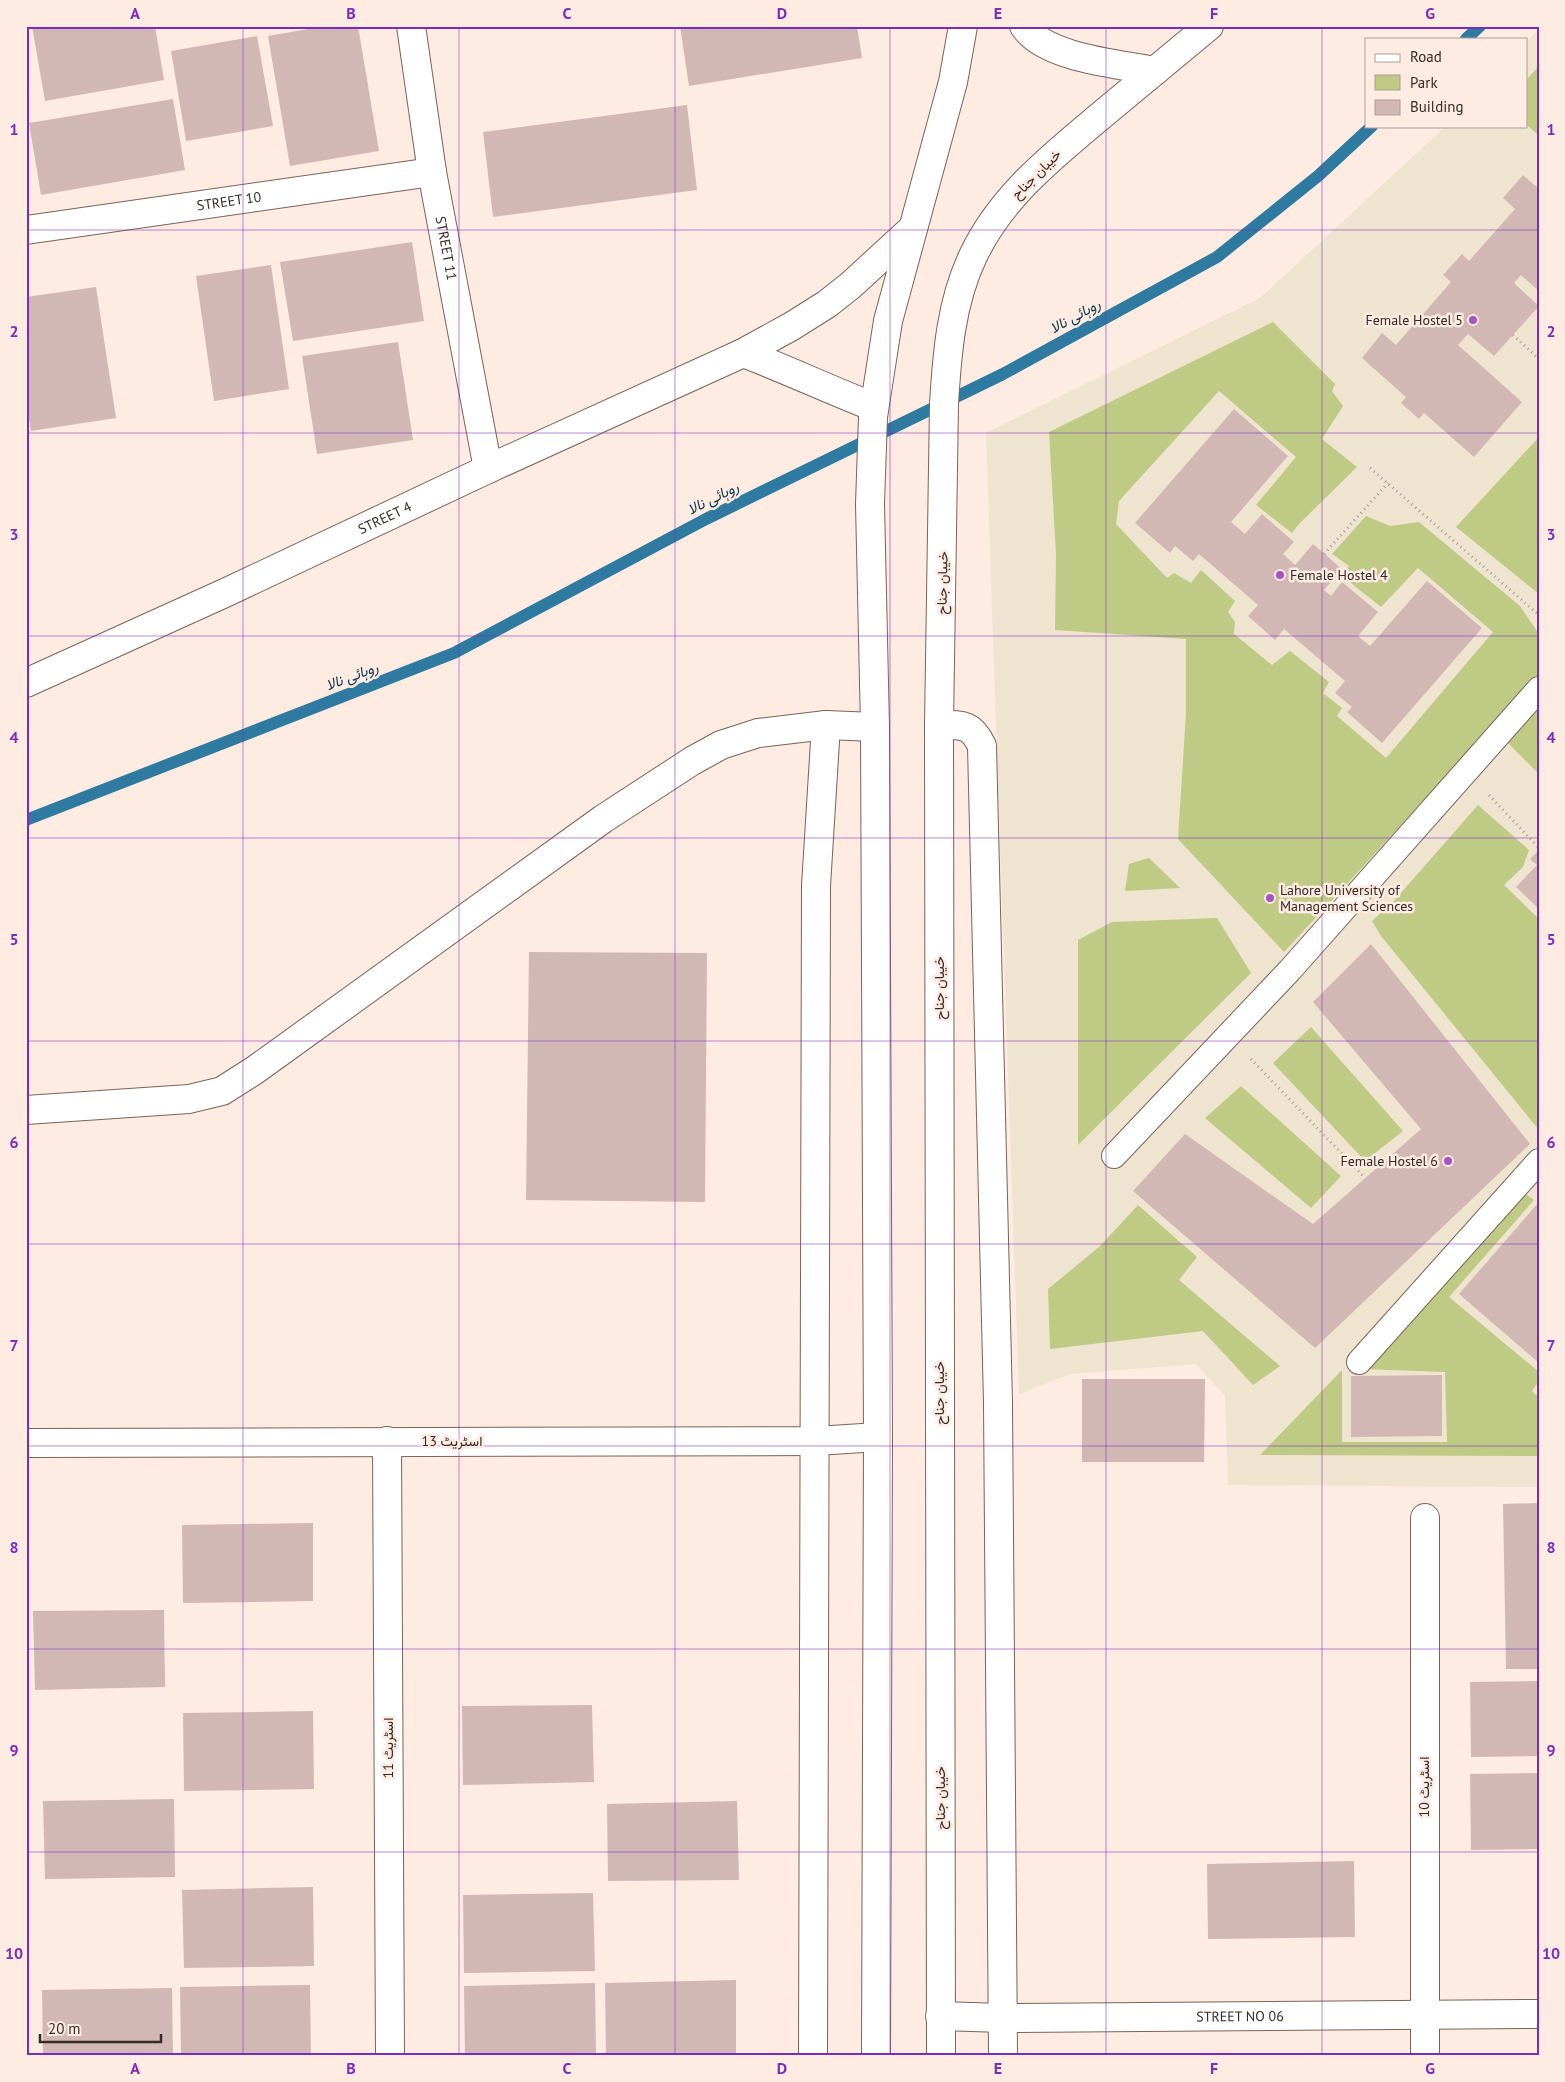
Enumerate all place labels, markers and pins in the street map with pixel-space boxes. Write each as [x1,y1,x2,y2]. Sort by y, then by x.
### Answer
place label: Female Hostel 5 [1365,311,1463,329]
marker: Female Hostel 5 [1467,314,1479,326]
place label: Female Hostel 4 [1290,566,1388,584]
marker: Female Hostel 4 [1274,569,1286,581]
place label: Lahore University of Management Sciences [1280,881,1413,915]
marker: Lahore University of Management Sciences [1264,892,1276,904]
place label: Female Hostel 6 [1340,1152,1438,1170]
marker: Female Hostel 6 [1442,1155,1454,1167]

